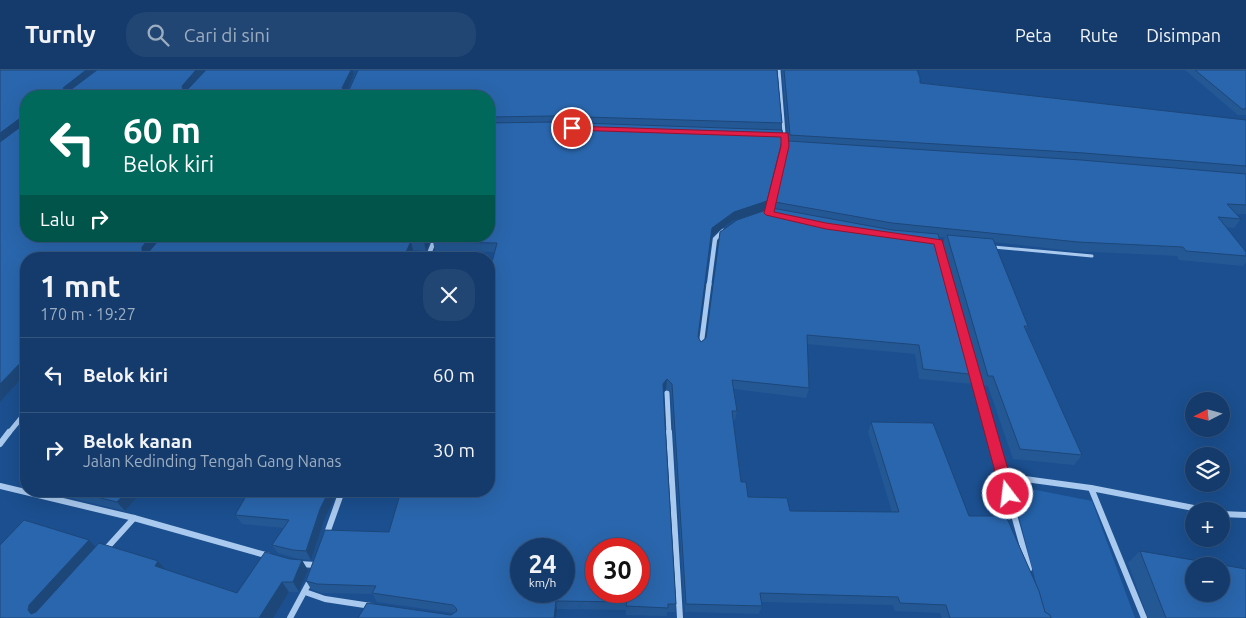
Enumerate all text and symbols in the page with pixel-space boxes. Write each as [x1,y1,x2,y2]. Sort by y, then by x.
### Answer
search box [126,12,476,57]
text: Turnly [25,21,96,48]
icon: search [144,21,172,49]
text: Cari di sini [184,24,270,46]
text: Peta [1015,25,1052,45]
text: Rute [1080,25,1118,45]
text: Disimpan [1146,25,1221,45]
pin [551,107,593,149]
icon: left [40,110,105,175]
text: 60 m [123,110,201,150]
icon: arrive [558,114,586,142]
text: Belok kiri [123,151,214,176]
icon: right [85,205,113,233]
text: Lalu [40,208,75,230]
text: 1 mnt [40,269,120,303]
button: close [423,269,475,321]
text: 170 m · 19:27 [40,305,136,323]
icon: left [40,361,68,389]
text: Belok kiri [83,364,168,386]
text: 60 m [433,364,475,386]
north arrow [1185,392,1230,438]
map controls [1185,392,1230,602]
text: Belok kanan [83,430,192,452]
icon: right [40,436,68,464]
text: 30 m [433,439,475,461]
button: layers [1185,447,1230,492]
text: Jalan Kedinding Tengah Gang Nanas [83,452,341,470]
position arrow [981,467,1033,519]
button: + [1185,502,1230,547]
speed limit sign: 30 [585,538,650,603]
text: 24 [528,550,557,578]
button: − [1185,557,1230,602]
text: km/h [529,576,556,589]

